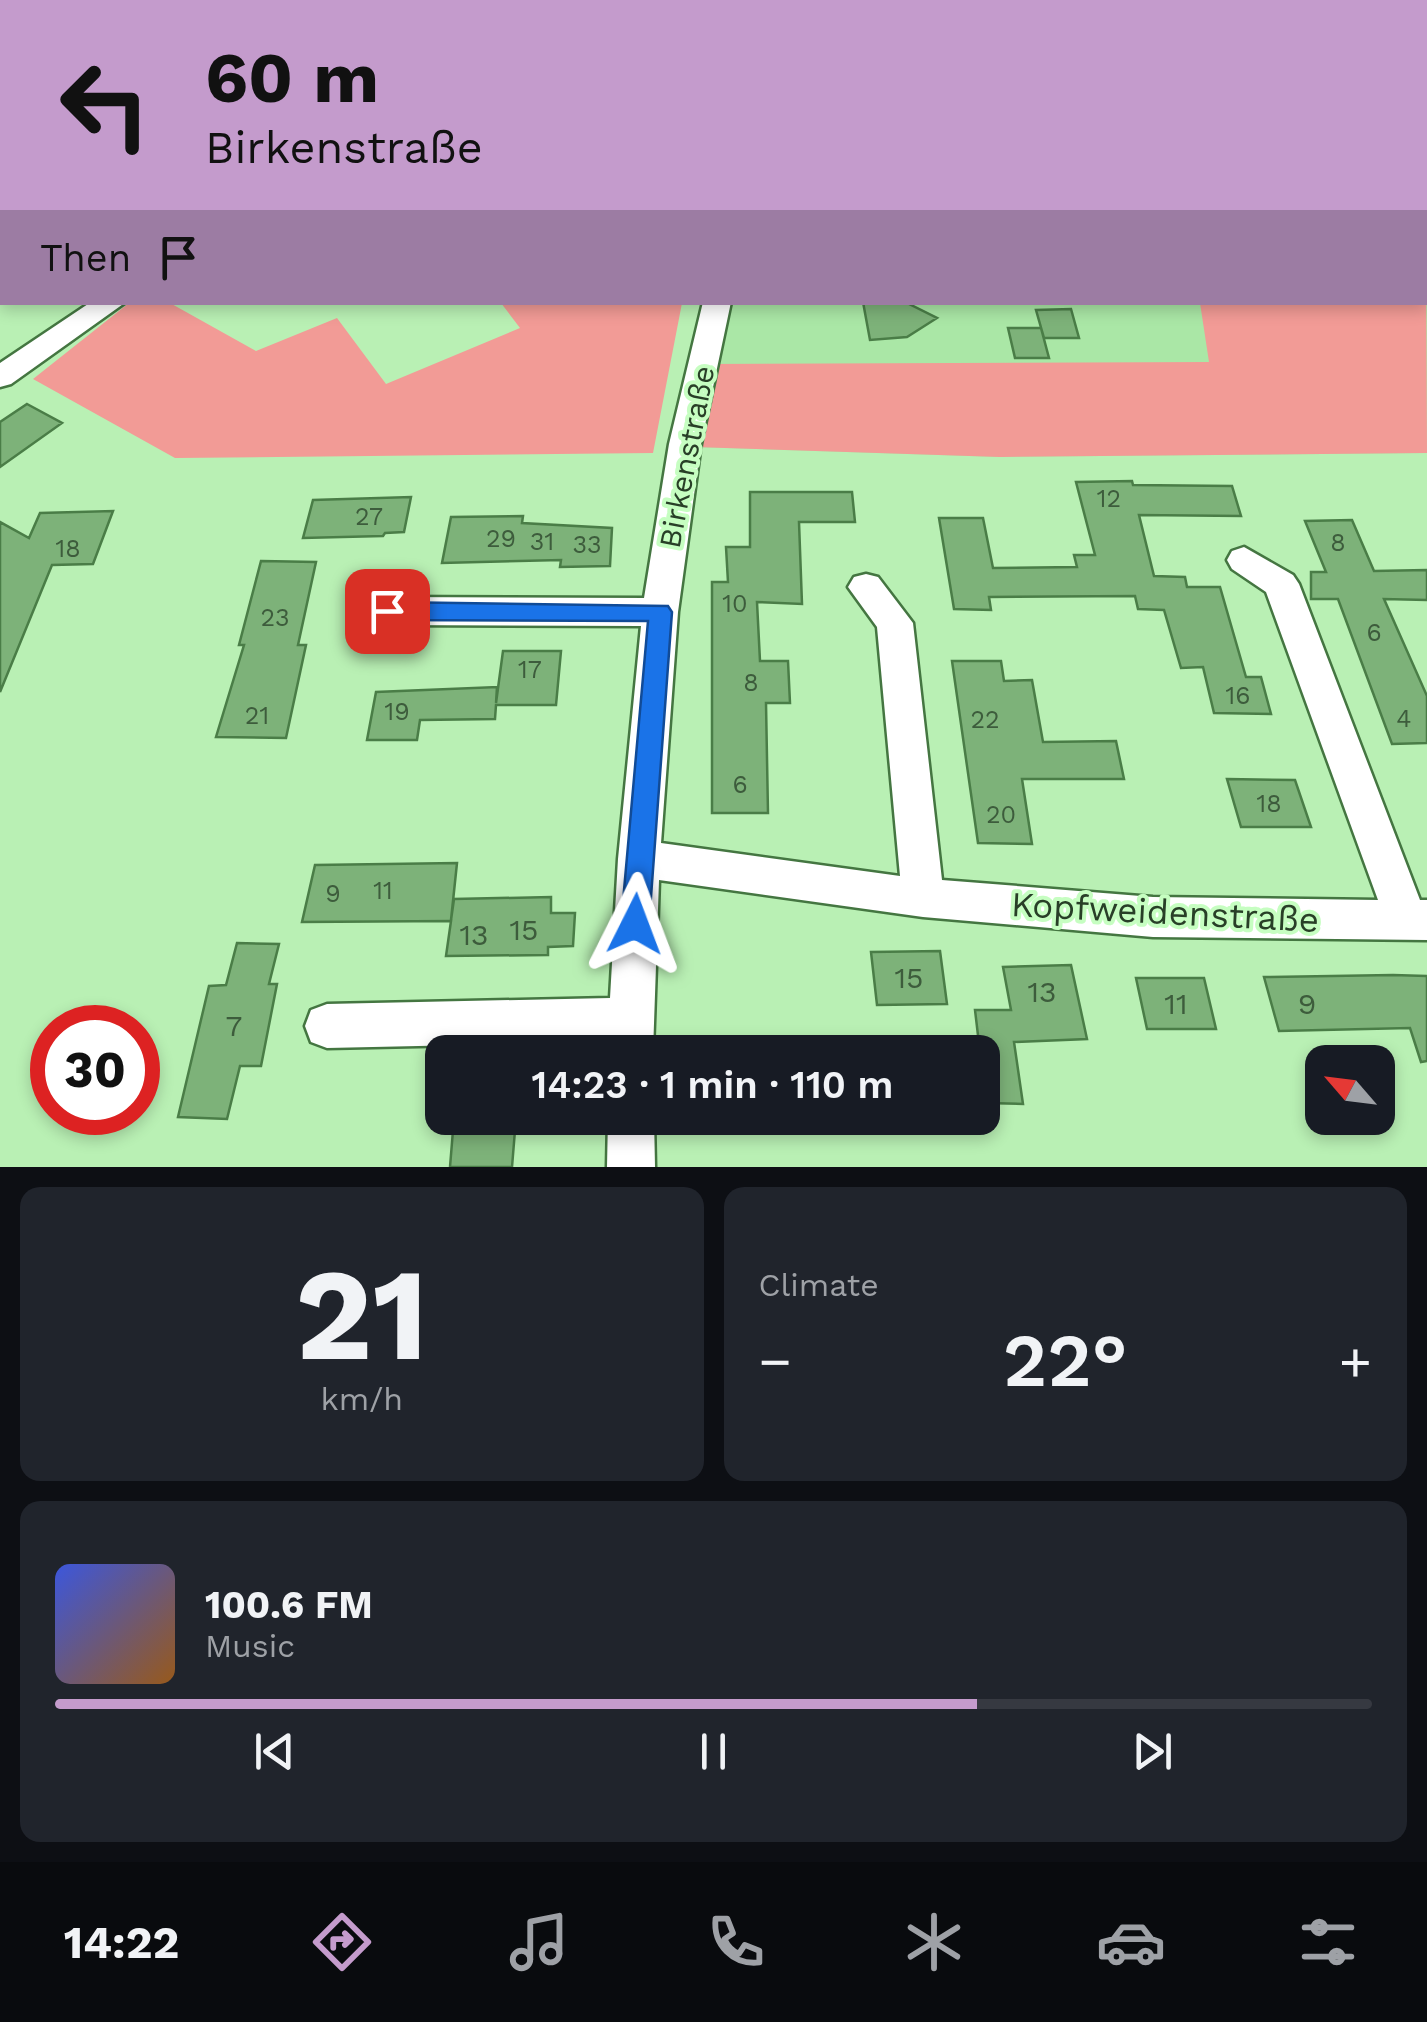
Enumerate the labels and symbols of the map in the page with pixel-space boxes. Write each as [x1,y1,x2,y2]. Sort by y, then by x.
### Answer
street label: Birkenstraße [652,363,721,551]
house number: 12 [1097,484,1121,513]
house number: 27 [355,502,383,531]
house number: 29 [486,524,516,553]
house number: 31 [530,527,554,556]
house number: 8 [1330,528,1346,557]
house number: 33 [572,530,602,559]
house number: 18 [55,534,81,563]
pin [345,569,430,654]
house number: 10 [722,589,748,618]
house number: 23 [260,603,290,632]
house number: 6 [1366,618,1382,647]
house number: 17 [518,655,542,684]
house number: 8 [743,668,759,697]
house number: 16 [1226,681,1250,710]
house number: 19 [384,697,410,726]
house number: 21 [245,701,269,730]
house number: 4 [1396,704,1412,733]
house number: 22 [970,705,1000,734]
house number: 6 [732,770,748,799]
house number: 18 [1256,789,1282,818]
house number: 20 [986,800,1016,829]
position arrow [583,872,687,976]
house number: 11 [373,876,393,905]
house number: 9 [325,879,341,908]
street label: Kopfweidenstraße [1010,883,1320,941]
house number: 15 [509,912,539,947]
house number: 13 [459,917,489,952]
house number: 15 [894,960,924,995]
house number: 13 [1027,974,1057,1009]
house number: 11 [1164,986,1188,1021]
house number: 9 [1298,986,1316,1021]
speed limit sign: 30 [30,1005,160,1135]
house number: 7 [226,1008,242,1043]
north arrow [1305,1045,1395,1135]

